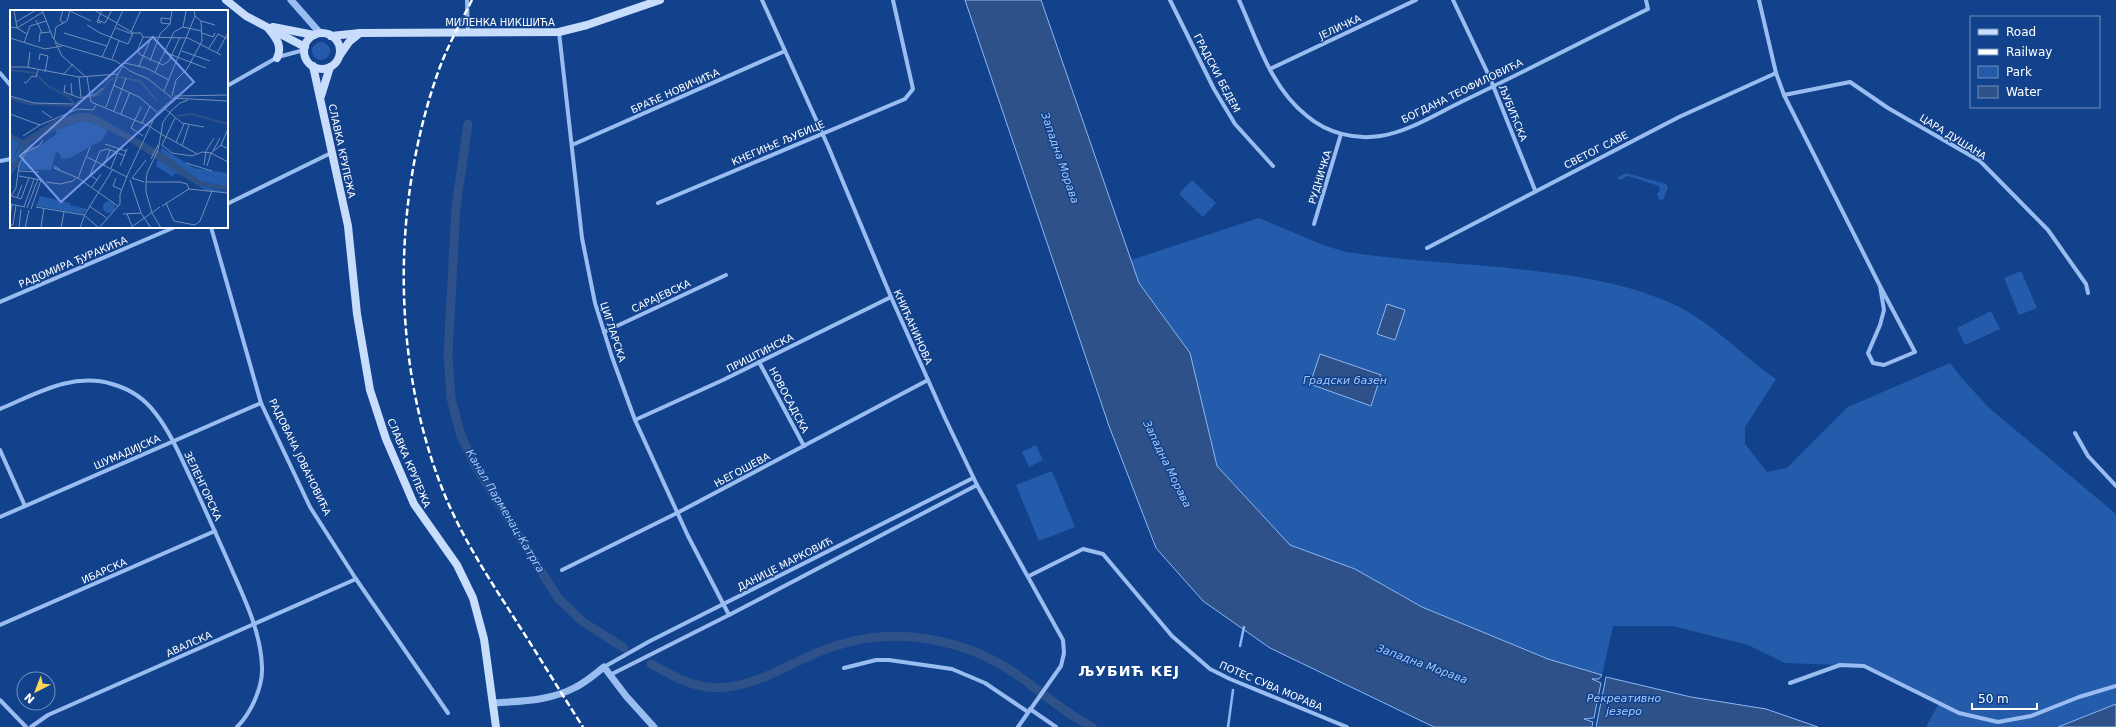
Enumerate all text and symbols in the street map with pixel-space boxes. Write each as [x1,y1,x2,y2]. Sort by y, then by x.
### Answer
inset map [10,10,228,228]
street label: ЈЕЛИЧКА [1316,12,1363,42]
legend [1970,16,2100,108]
street label: МИЛЕНКА НИКШИЋА [445,17,555,28]
text: Road [2006,25,2036,39]
street label: ГРАДСКИ БЕДЕМ [1192,32,1242,114]
text: Railway [2006,45,2052,59]
street label: БОГДАНА ТЕОФИЛОВИЋА [1399,57,1525,125]
text: Park [2006,65,2032,79]
street label: БРАЋЕ НОВИЧИЋА [629,66,721,116]
street label: ЉУБИЋСКА [1497,83,1529,143]
text: Water [2006,85,2042,99]
street label: СЛАВКА КРУПЕЖА [327,103,357,199]
water label: Западна Морава [1038,111,1082,206]
street label: ЦАРА ДУШАНА [1918,112,1988,162]
street label: КНЕГИЊЕ ЉУБИЦЕ [730,118,826,168]
street label: СВЕТОГ САВЕ [1562,129,1630,171]
street label: РУДНИЧКА [1307,149,1333,205]
street label: РАДОМИРА ЂУРАКИЋА [17,234,129,290]
street label: САРАЈЕВСКА [630,277,692,314]
street label: КНИЋАНИНОВА [892,288,935,366]
street label: ЦИГЛАРСКА [598,301,628,364]
street label: ПРИШТИНСКА [725,331,795,375]
street label: НОВОСАДСКА [767,365,811,435]
water label: Градски базен [1303,374,1387,387]
street label: РАДОВАНА ЈОВАНОВИЋА [267,397,333,517]
street label: СЛАВКА КРУПЕЖА [385,417,433,509]
water label: Западна Морава [1140,418,1194,510]
street label: ШУМАДИЈСКА [92,432,162,472]
water label: Канал Парменац-Катрга [463,447,547,575]
street label: ЗЕЛЕНГОРСКА [182,450,224,522]
street label: ЊЕГОШЕВА [712,451,772,489]
street label: ДАНИЦЕ МАРКОВИЋ [735,535,835,593]
street label: ИБАРСКА [80,556,128,586]
street label: АВАЛСКА [164,629,214,659]
water label: Западна Морава [1375,641,1470,687]
street label: ПОТЕС СУВА МОРАВА [1218,659,1324,713]
district label: ЉУБИЋ КЕЈ [1078,663,1180,679]
north arrow [16,671,56,711]
scale bar [1972,685,2037,711]
text: N [22,690,37,706]
water label: Рекреативно језеро [1587,692,1662,718]
text: 50 m [1978,692,2009,706]

